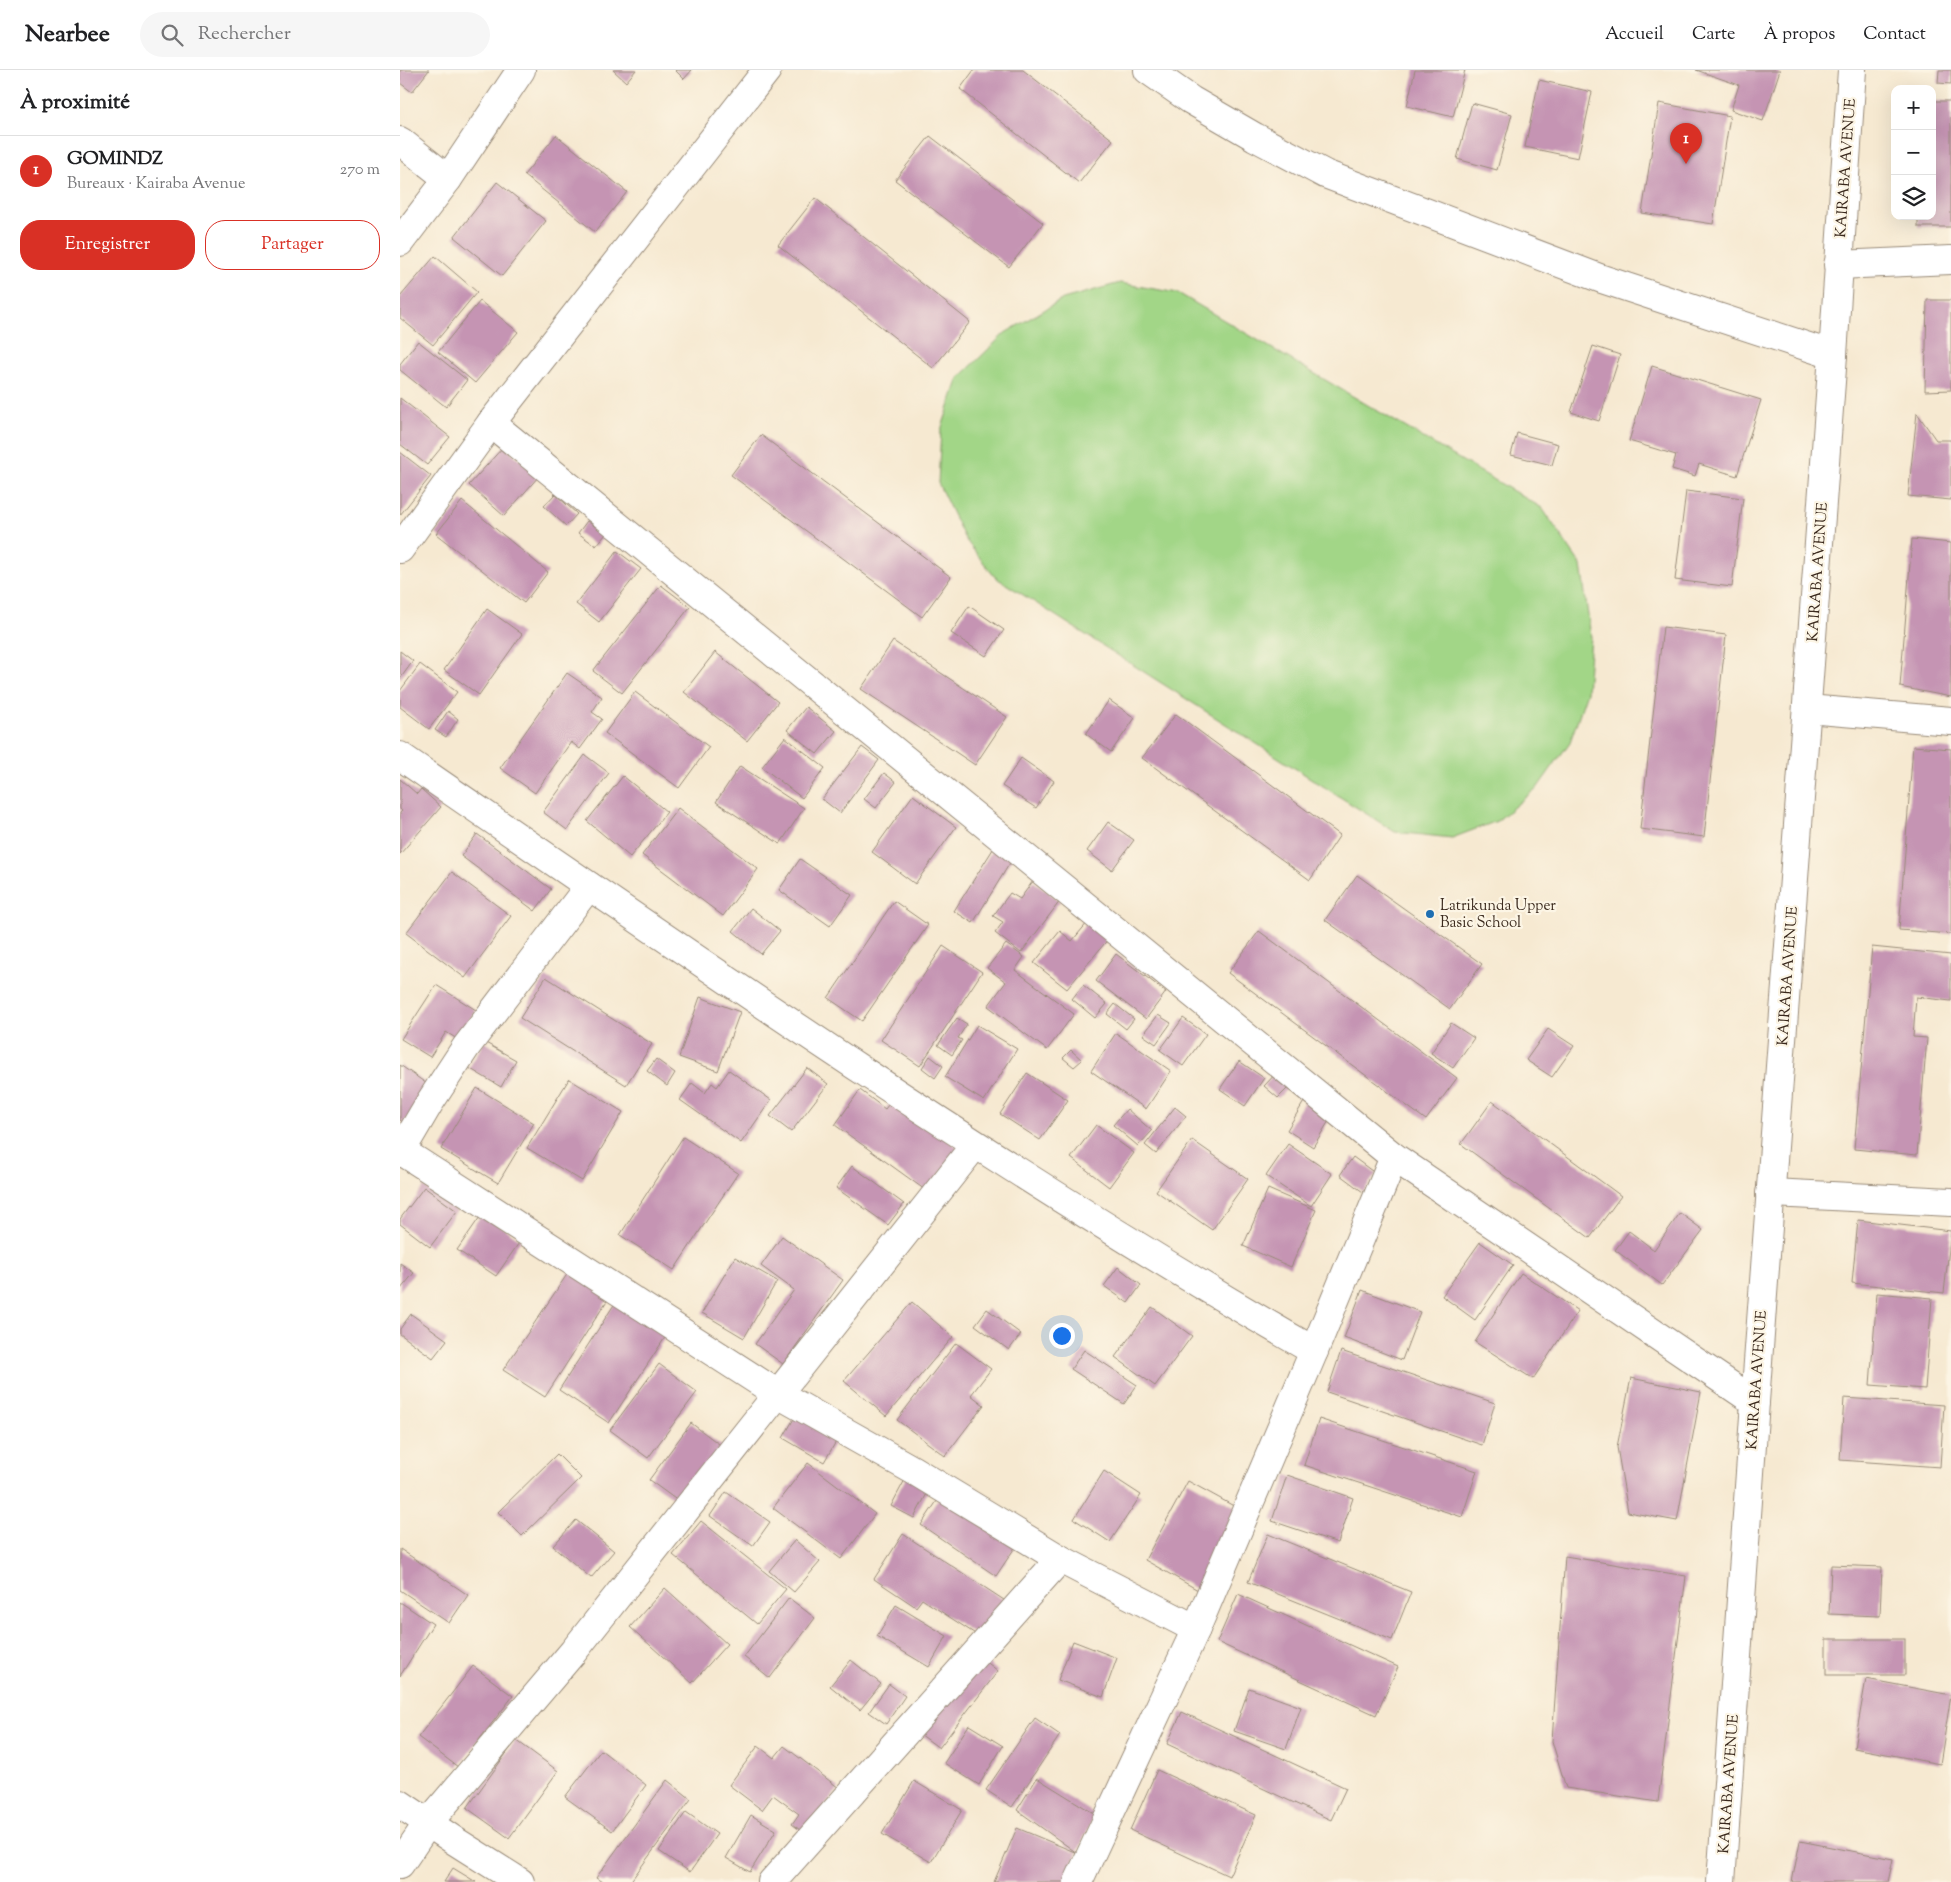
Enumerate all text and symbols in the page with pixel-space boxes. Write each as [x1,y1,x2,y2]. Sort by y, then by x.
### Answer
search box [140,12,490,57]
text: Nearbee [25,18,110,52]
icon: search [158,21,186,49]
text: Rechercher [198,21,291,48]
text: Accueil [1605,22,1664,48]
text: Carte [1692,22,1736,48]
text: À propos [1764,22,1835,48]
text: Contact [1863,22,1926,48]
map controls [1891,85,1936,220]
button: + [1891,85,1936,130]
text: À proximité [20,88,130,118]
street label: KAIRABA AVENUE [1831,98,1862,239]
pin: 1 [1670,123,1702,164]
button: − [1891,130,1936,175]
text: GOMINDZ [67,146,163,173]
text: 1 [33,159,39,182]
text: 270 m [340,159,380,182]
text: Bureaux · Kairaba Avenue [67,173,245,196]
button: layers [1891,175,1936,220]
button: Enregistrer [20,220,195,270]
button: Partager [205,220,380,270]
street label: KAIRABA AVENUE [1803,502,1834,643]
place label: Latrikunda Upper Basic School [1440,896,1556,934]
street label: KAIRABA AVENUE [1773,906,1804,1047]
marker: Latrikunda Upper Basic School [1424,908,1436,920]
street label: KAIRABA AVENUE [1742,1310,1773,1451]
your location [1049,1323,1075,1349]
street label: KAIRABA AVENUE [1714,1714,1745,1855]

